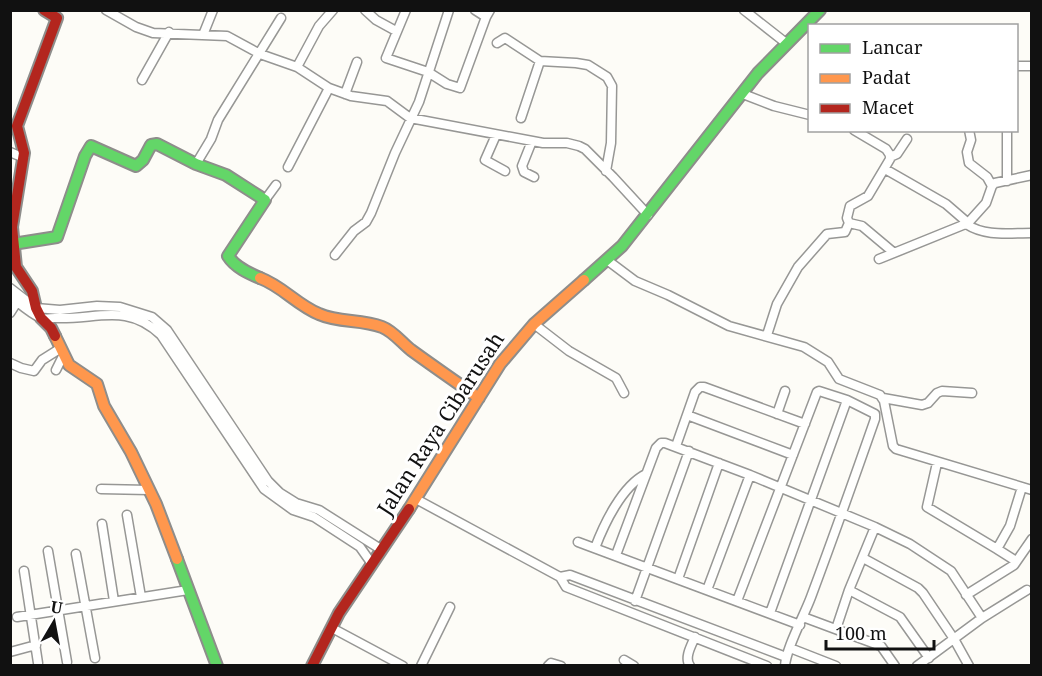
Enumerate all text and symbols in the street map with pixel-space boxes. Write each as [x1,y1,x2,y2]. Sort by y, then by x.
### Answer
legend [808,24,1018,132]
text: Lancar [862,35,923,59]
text: Padat [862,65,911,89]
text: Macet [862,95,914,119]
street label: Jalan Raya Cibarusah [370,326,510,521]
north arrow [24,592,84,652]
text: U [49,595,64,619]
scale bar [826,613,934,651]
text: 100 m [835,621,887,645]

